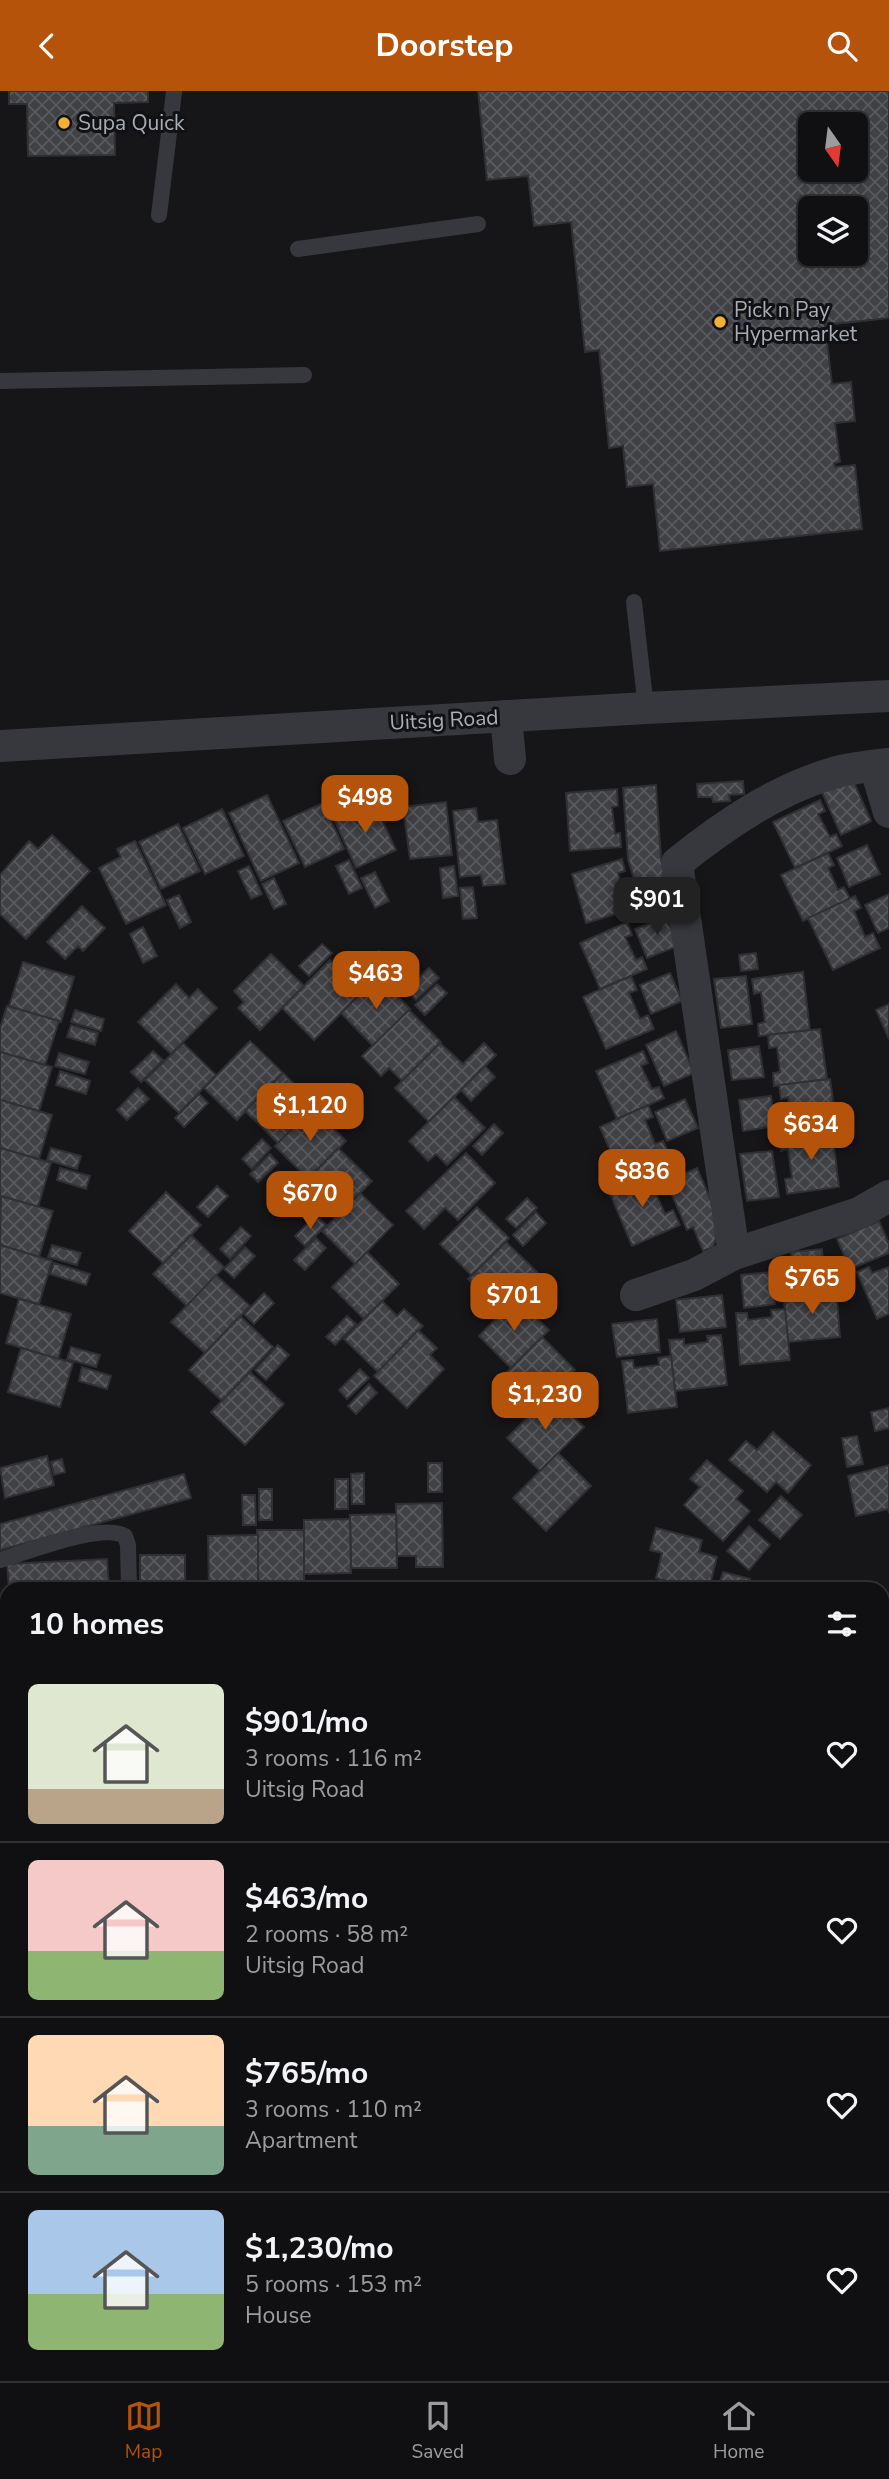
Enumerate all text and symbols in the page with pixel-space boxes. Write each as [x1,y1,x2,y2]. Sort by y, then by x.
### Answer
text: Doorstep [376,24,513,67]
icon: back [28,27,66,65]
icon: search [823,27,861,65]
place label: Supa Quick [78,109,185,137]
north arrow [798,112,868,182]
map controls [798,112,868,266]
marker: Supa Quick [56,115,72,131]
button: layers [798,196,868,266]
place label: Pick n Pay Hypermarket [734,296,858,348]
marker: Pick n Pay Hypermarket [712,314,728,330]
street label: Uitsig Road [389,703,499,737]
pin: $498 [324,775,406,835]
text: $498 [337,782,393,813]
pin: $901 [616,877,698,937]
text: $901 [629,884,685,915]
pin: $463 [335,951,417,1011]
text: $463 [348,958,404,989]
pin: $1,120 [253,1083,367,1143]
text: $1,120 [273,1090,347,1121]
pin: $634 [770,1103,852,1162]
text: $634 [783,1109,839,1140]
pin: $836 [601,1149,683,1209]
text: $836 [614,1156,670,1187]
pin: $670 [269,1171,351,1231]
text: $670 [282,1178,338,1209]
pin: $765 [771,1257,853,1316]
text: $765 [784,1263,840,1294]
pin: $701 [473,1273,555,1333]
text: $701 [486,1280,542,1311]
pin: $1,230 [488,1373,602,1432]
text: $1,230 [508,1379,582,1410]
text: 10 homes [28,1604,164,1645]
icon: filters [823,1605,861,1643]
text: $901/mo [245,1702,368,1743]
icon: home [84,1712,168,1796]
icon: heart [823,1735,861,1773]
text: 3 rooms · 116 m² [245,1743,422,1774]
text: Uitsig Road [245,1774,364,1805]
text: $463/mo [245,1878,368,1919]
icon: home [84,1888,168,1972]
icon: heart [823,1911,861,1949]
text: 2 rooms · 58 m² [245,1919,408,1950]
text: Uitsig Road [245,1950,364,1981]
text: $765/mo [245,2053,368,2094]
icon: home [84,2063,168,2147]
icon: heart [823,2086,861,2124]
text: 3 rooms · 110 m² [245,2094,422,2125]
text: Apartment [245,2125,357,2156]
text: $1,230/mo [245,2228,394,2269]
icon: home [84,2238,168,2322]
icon: heart [823,2261,861,2299]
text: 5 rooms · 153 m² [245,2269,422,2300]
text: House [245,2300,312,2331]
tab: Map [125,2397,163,2465]
tab: Saved [412,2397,464,2465]
tab: Home [713,2397,764,2465]

